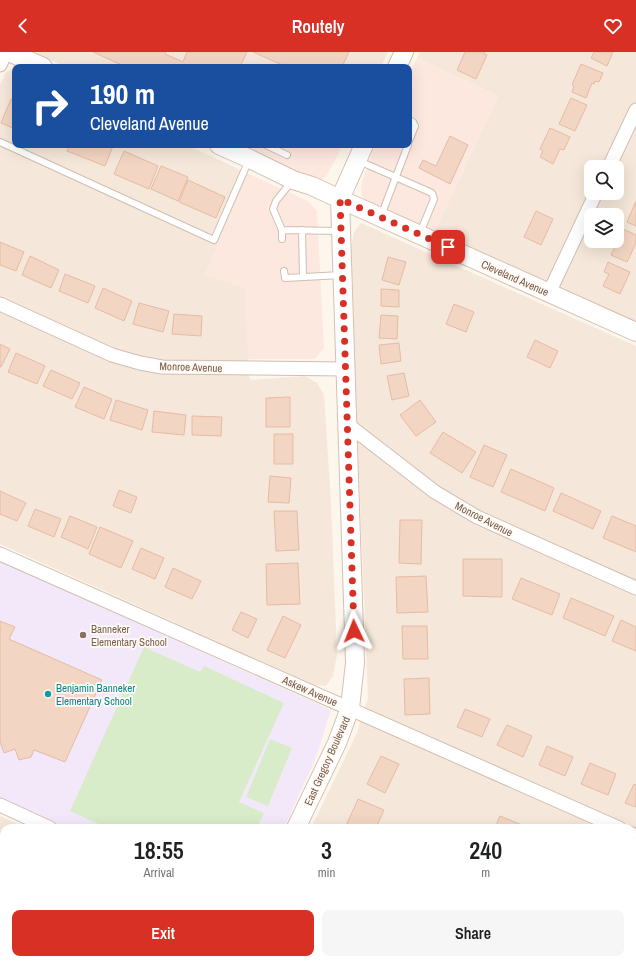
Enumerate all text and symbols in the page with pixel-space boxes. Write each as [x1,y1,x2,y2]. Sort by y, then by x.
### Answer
text: Routely [292,14,344,39]
icon: back [12,15,34,37]
icon: heart [602,15,624,37]
text: 190 m [90,75,155,113]
icon: right [24,80,76,132]
text: Cleveland Avenue [90,111,209,136]
map controls [584,160,624,248]
button: search [584,160,624,200]
button: layers [584,208,624,248]
pin [431,230,465,264]
icon: arrive [437,236,459,258]
street label: Cleveland Avenue [479,257,551,299]
street label: Monroe Avenue [159,359,223,375]
street label: Monroe Avenue [453,498,515,540]
position arrow [333,610,375,652]
place label: Banneker Elementary School [91,622,167,649]
marker: Banneker Elementary School [78,630,88,640]
street label: Askew Avenue [279,672,340,709]
place label: Benjamin Banneker Elementary School [56,681,135,708]
marker: Benjamin Banneker Elementary School [43,689,53,699]
street label: East Gregory Boulevard [301,714,353,808]
text: 18:55 [134,834,184,866]
text: 3 [321,834,332,866]
text: 240 [469,834,502,866]
text: Arrival [143,864,174,881]
text: min [318,864,335,881]
text: m [481,864,490,881]
button: Exit [12,910,314,956]
button: Share [322,910,624,956]

